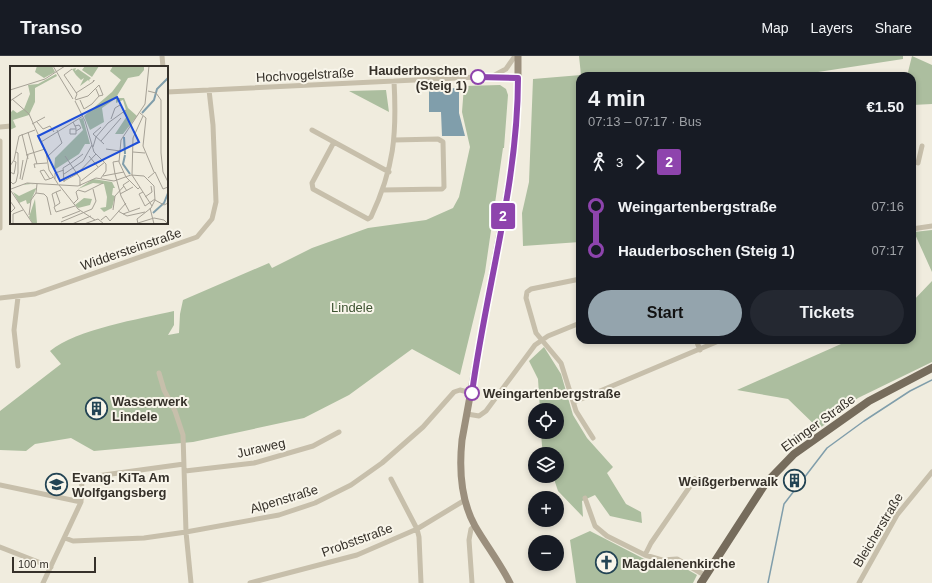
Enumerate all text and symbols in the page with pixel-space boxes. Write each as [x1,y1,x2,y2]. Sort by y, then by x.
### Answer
text: Transo [20,17,82,38]
text: Map [761,20,789,36]
text: Layers [811,20,853,36]
text: Share [875,20,912,36]
place label: Hauderboschen (Steig 1) [369,63,467,93]
street label: Hochvogelstraße [256,65,354,85]
inset map [10,66,168,224]
marker: Hauderboschen (Steig 1) [470,69,486,85]
text: 4 min [588,86,645,111]
text: €1.50 [866,98,904,115]
text: 07:13 – 07:17 · Bus [588,114,701,129]
icon: walk [588,151,610,173]
icon: forward [629,151,651,173]
text: 2 [665,154,673,170]
text: 3 [616,155,623,170]
text: Weingartenbergstraße [618,198,777,215]
text: 07:16 [871,199,904,214]
line badge: 2 [490,203,516,229]
text: 2 [499,208,507,224]
street label: Widdersteinstraße [79,225,183,273]
text: Hauderboschen (Steig 1) [618,242,795,259]
text: 07:17 [871,243,904,258]
button: Start [588,290,742,336]
button: Tickets [750,290,904,336]
park label: Lindele [331,300,373,315]
marker: Weingartenbergstraße [464,385,480,401]
place label: Weingartenbergstraße [483,386,621,401]
street label: Ehinger Straße [778,391,858,455]
place label: Wasserwerk Lindele [112,394,188,424]
building icon: Wasserwerk Lindele [84,395,110,421]
map controls [528,403,564,571]
button: locate [528,403,564,439]
street label: Juraweg [235,435,287,461]
button: layers [528,447,564,483]
building icon: Weißgerberwalk [781,468,807,494]
place label: Evang. KiTa Am Wolfgangsberg [72,470,170,500]
school or university icon: Evang. KiTa Am Wolfgangsberg [44,471,70,497]
place label: Weißgerberwalk [679,474,779,489]
street label: Alpenstraße [248,482,320,516]
street label: Bleicherstraße [850,490,906,570]
button: + [528,491,564,527]
street label: Probststraße [319,520,395,560]
button: − [528,535,564,571]
church icon: Magdalenenkirche [593,550,619,576]
scale bar [12,555,96,574]
place label: Magdalenenkirche [622,556,735,571]
text: 100 m [18,558,49,570]

